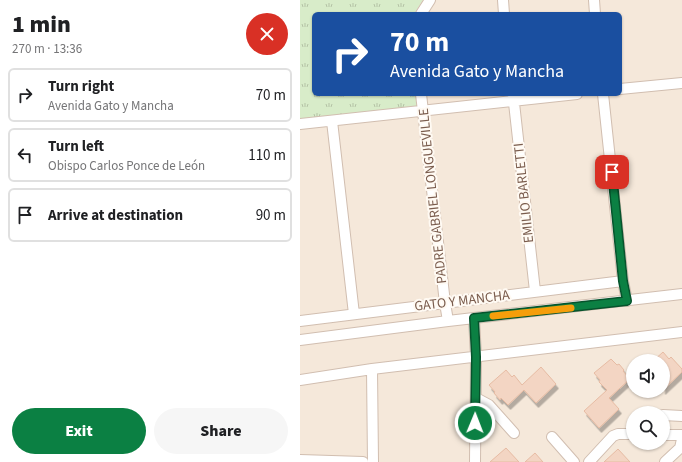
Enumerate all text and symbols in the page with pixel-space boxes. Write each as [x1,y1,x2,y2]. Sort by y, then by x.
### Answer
text: 1 min [12,7,71,42]
button: close [246,13,288,55]
text: 70 m [390,22,449,62]
icon: right [324,28,376,80]
text: 270 m · 13:36 [12,40,82,58]
text: Avenida Gato y Mancha [390,59,564,84]
text: Turn right [48,76,114,97]
icon: right [14,84,36,106]
text: 70 m [256,85,286,106]
text: Avenida Gato y Mancha [48,97,174,115]
street label: PADRE GABRIEL LONGUEVILLE [414,107,452,285]
text: Turn left [48,136,104,157]
street label: EMILIO BARLETTI [509,142,539,244]
icon: left [14,144,36,166]
text: 110 m [248,145,286,166]
pin [595,155,629,189]
text: Obispo Carlos Ponce de León [48,157,205,175]
icon: arrive [601,161,623,183]
icon: arrive [14,204,36,226]
text: Arrive at destination [48,205,183,226]
text: 90 m [256,205,286,226]
street label: GATO Y MANCHA [413,285,511,317]
map controls [626,354,670,450]
button: sound [626,354,670,398]
position arrow [454,402,496,444]
button: search [626,406,670,450]
button: Exit [12,408,146,454]
button: Share [154,408,288,454]

